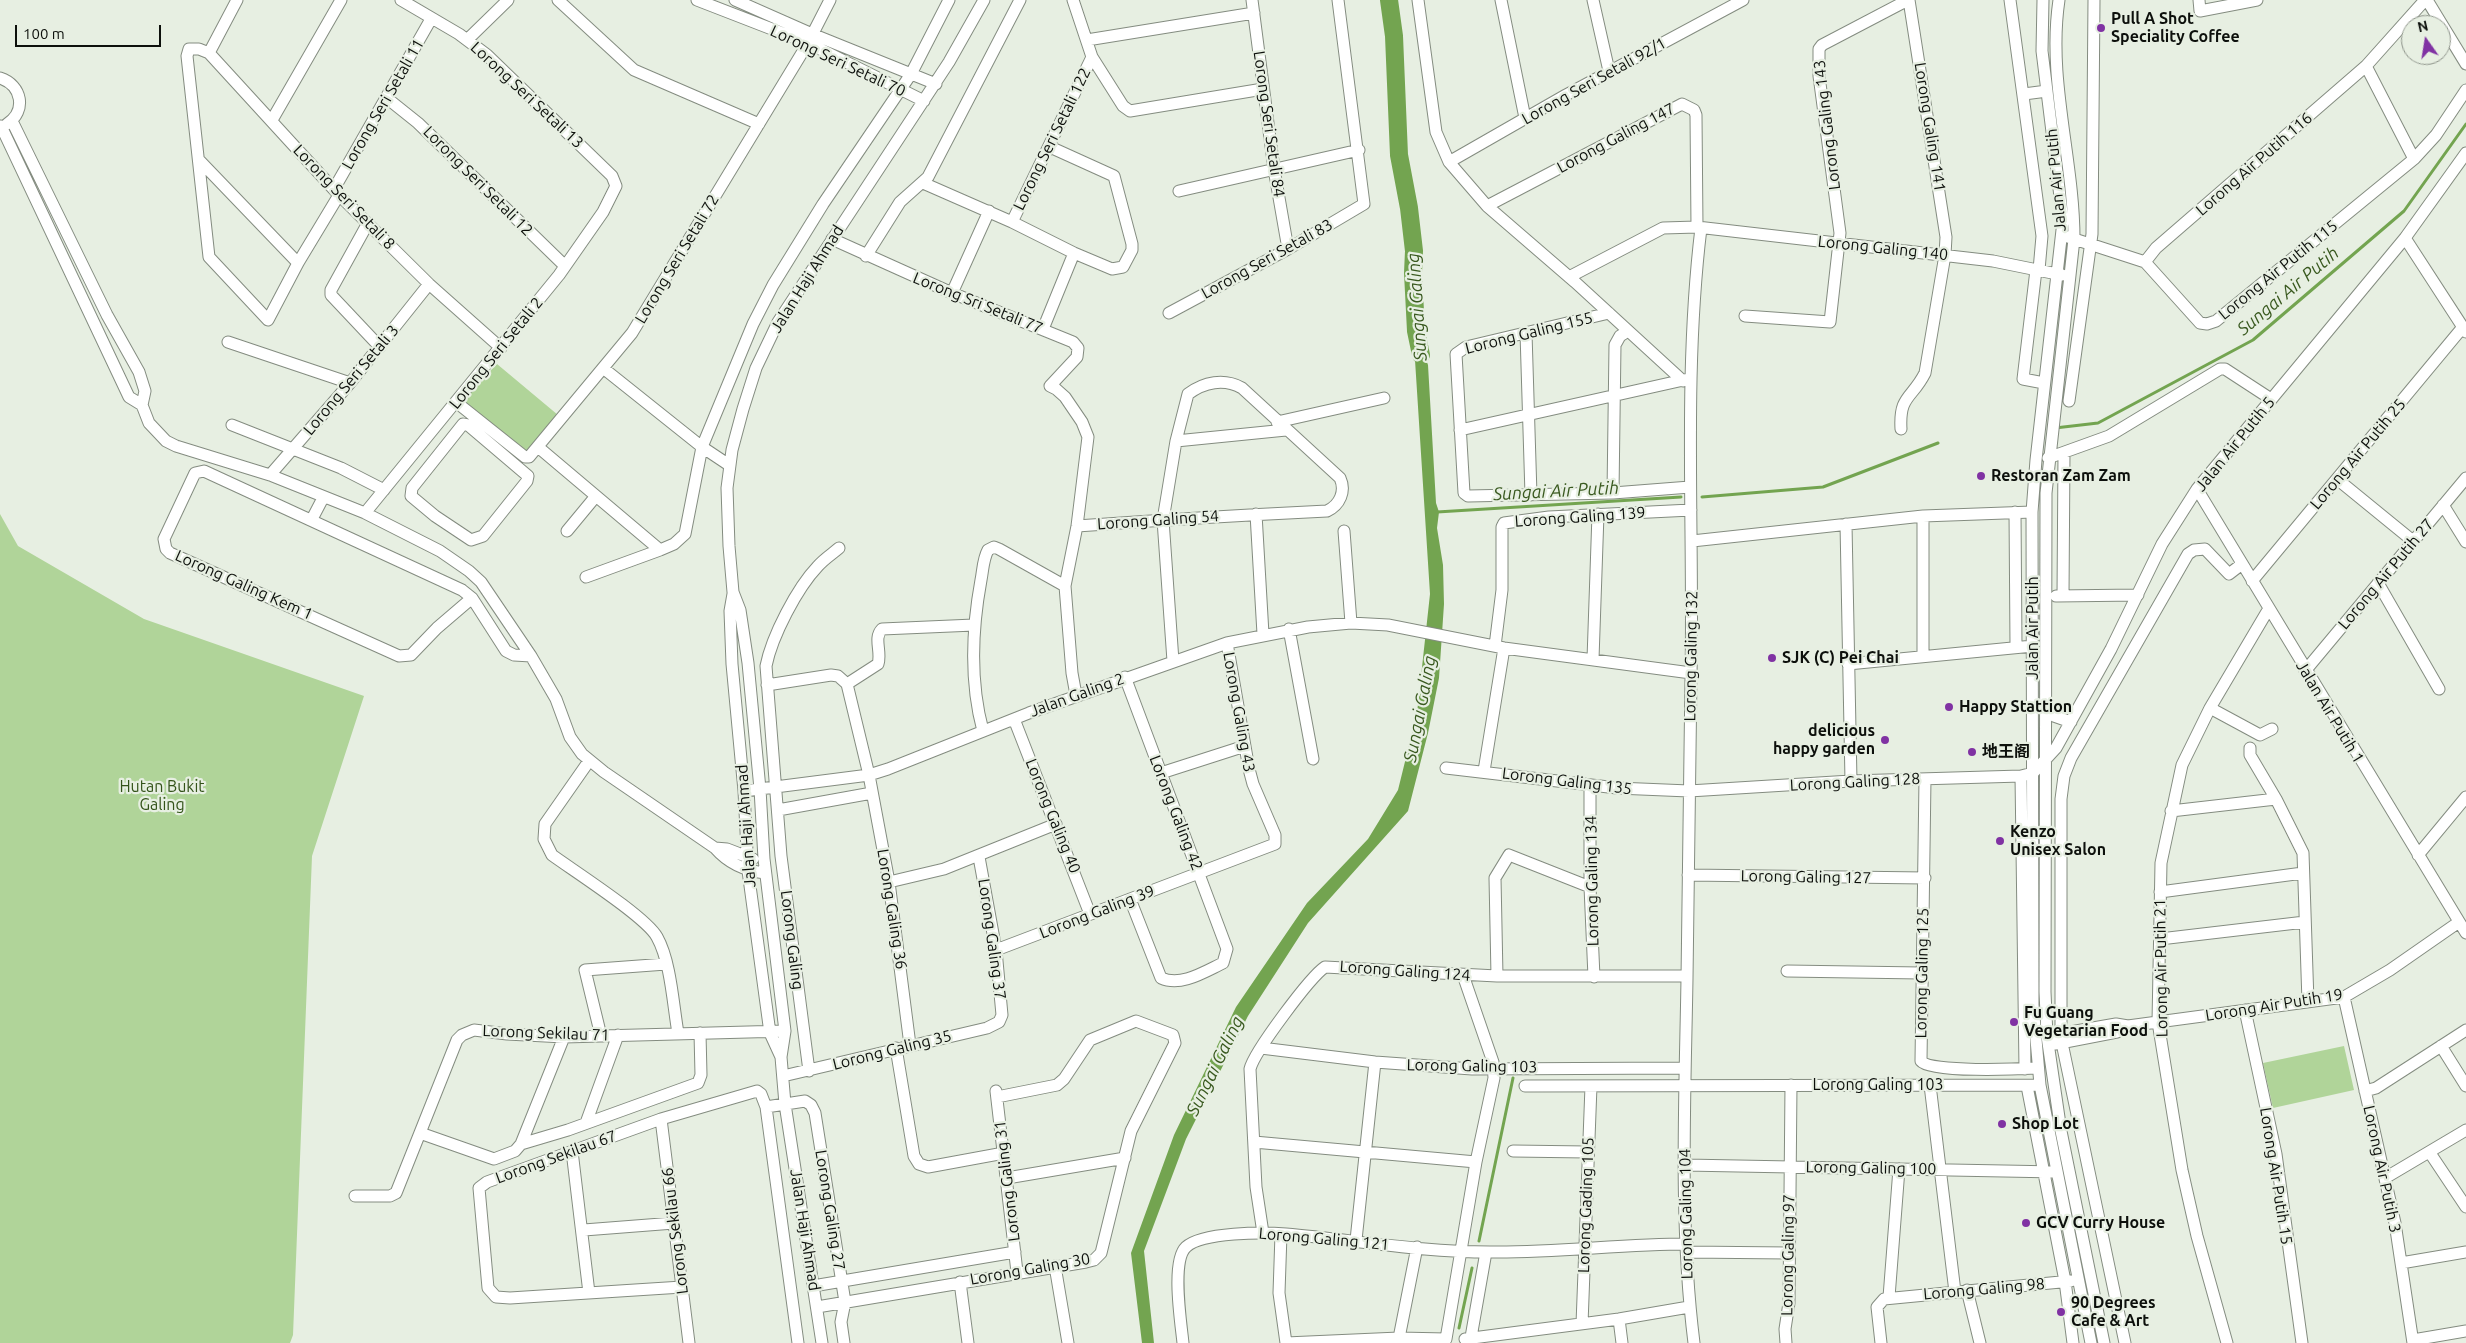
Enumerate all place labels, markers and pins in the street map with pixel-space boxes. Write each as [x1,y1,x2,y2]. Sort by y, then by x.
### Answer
place label: Pull A Shot Speciality Coffee [2111,9,2240,47]
marker: Pull A Shot Speciality Coffee [2095,22,2107,34]
place label: Restoran Zam Zam [1991,466,2131,486]
marker: Restoran Zam Zam [1975,470,1987,482]
place label: SJK (C) Pei Chai [1782,648,1899,668]
marker: SJK (C) Pei Chai [1766,652,1778,664]
place label: Happy Stattion [1959,697,2072,717]
marker: Happy Stattion [1943,701,1955,713]
place label: delicious happy garden [1773,721,1875,759]
marker: delicious happy garden [1879,734,1891,746]
place label: 地王阁 [1982,742,2030,762]
marker: 地王阁 [1966,746,1978,758]
place label: Kenzo Unisex Salon [2010,822,2106,860]
marker: Kenzo Unisex Salon [1994,835,2006,847]
place label: Fu Guang Vegetarian Food [2024,1003,2148,1041]
marker: Fu Guang Vegetarian Food [2008,1016,2020,1028]
place label: Shop Lot [2012,1114,2079,1134]
marker: Shop Lot [1996,1118,2008,1130]
place label: GCV Curry House [2036,1213,2165,1233]
marker: GCV Curry House [2020,1217,2032,1229]
place label: 90 Degrees Cafe & Art [2071,1293,2156,1331]
marker: 90 Degrees Cafe & Art [2055,1306,2067,1318]

